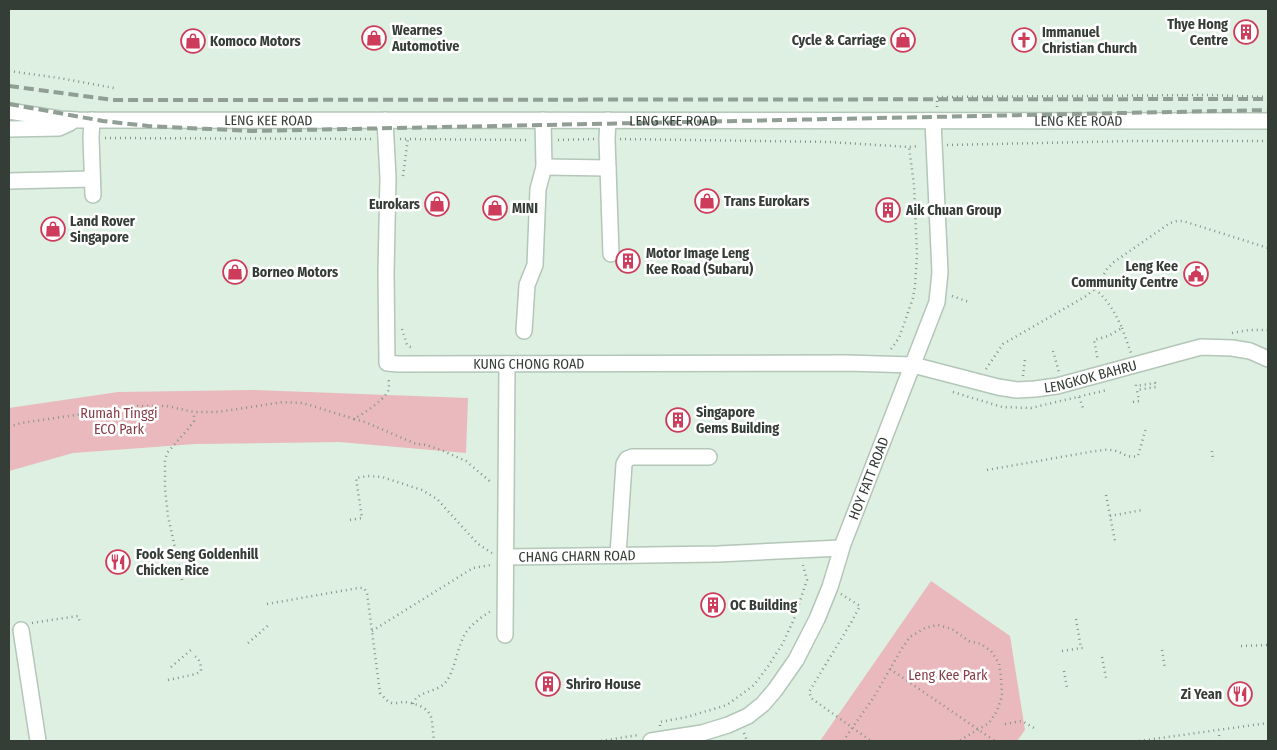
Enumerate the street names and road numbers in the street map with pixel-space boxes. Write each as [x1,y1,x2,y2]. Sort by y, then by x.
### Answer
street label: LENG KEE ROAD [224,112,312,129]
street label: LENG KEE ROAD [629,112,717,130]
street label: LENG KEE ROAD [1034,113,1122,130]
street label: KUNG CHONG ROAD [473,356,585,373]
street label: LENGKOK BAHRU [1043,357,1139,397]
street label: HOY FATT ROAD [845,435,893,522]
street label: CHANG CHARN ROAD [518,547,636,566]

